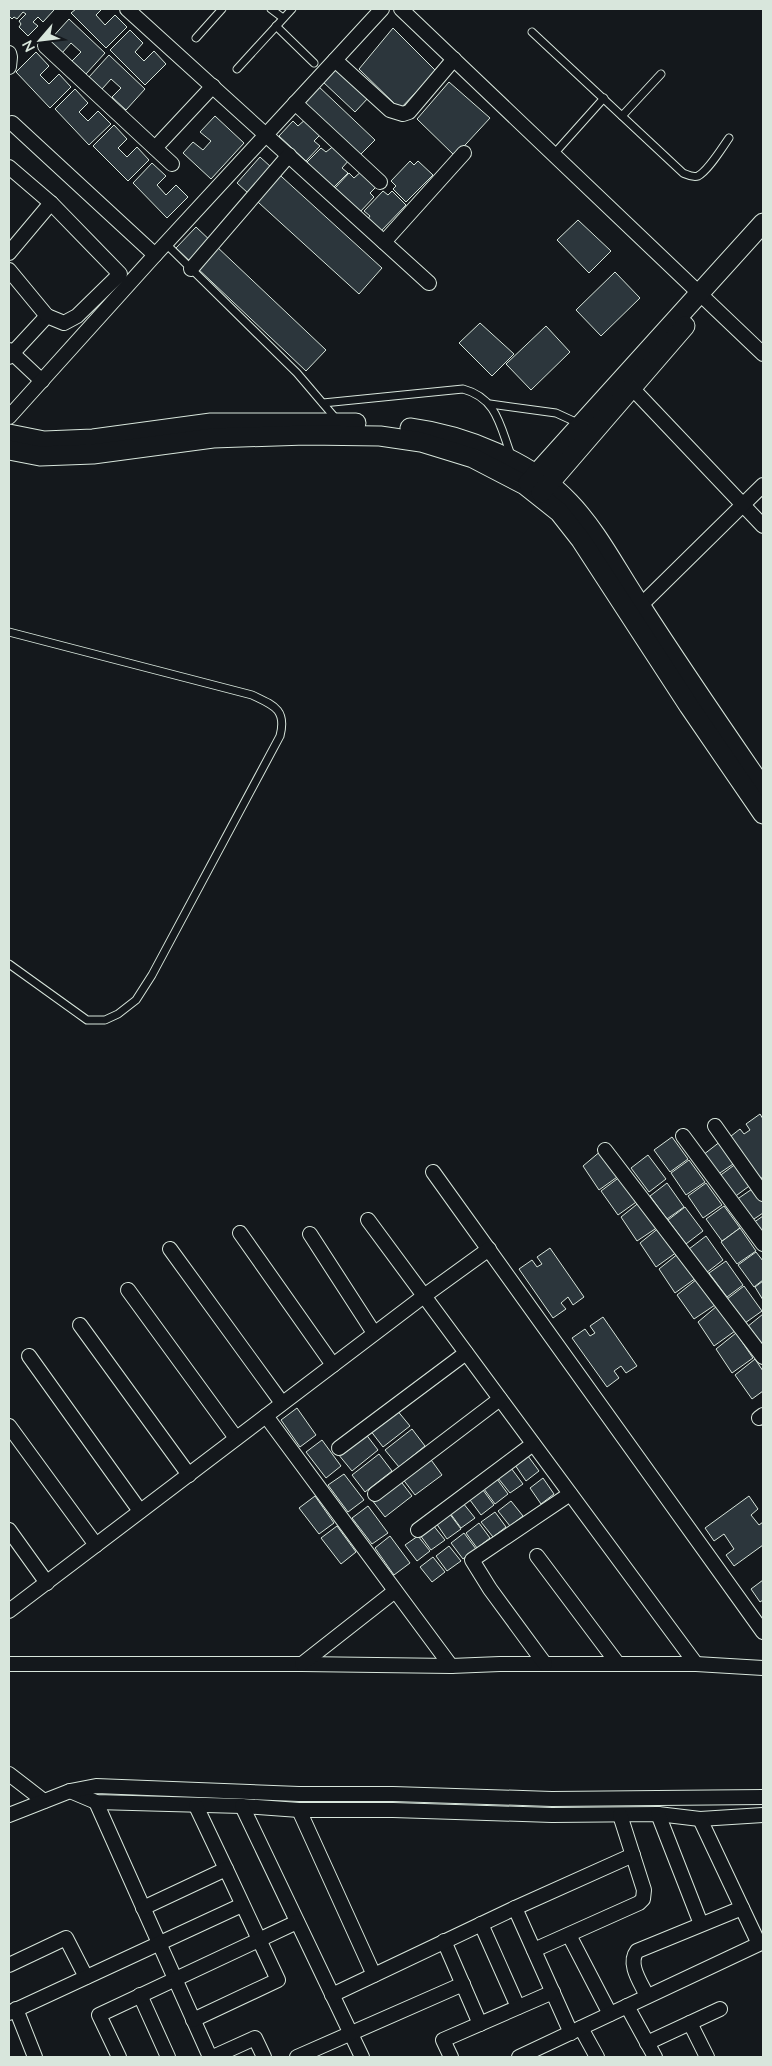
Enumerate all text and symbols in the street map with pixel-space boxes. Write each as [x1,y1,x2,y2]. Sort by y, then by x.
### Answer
north arrow [15,15,65,65]
text: N [18,38,38,55]

